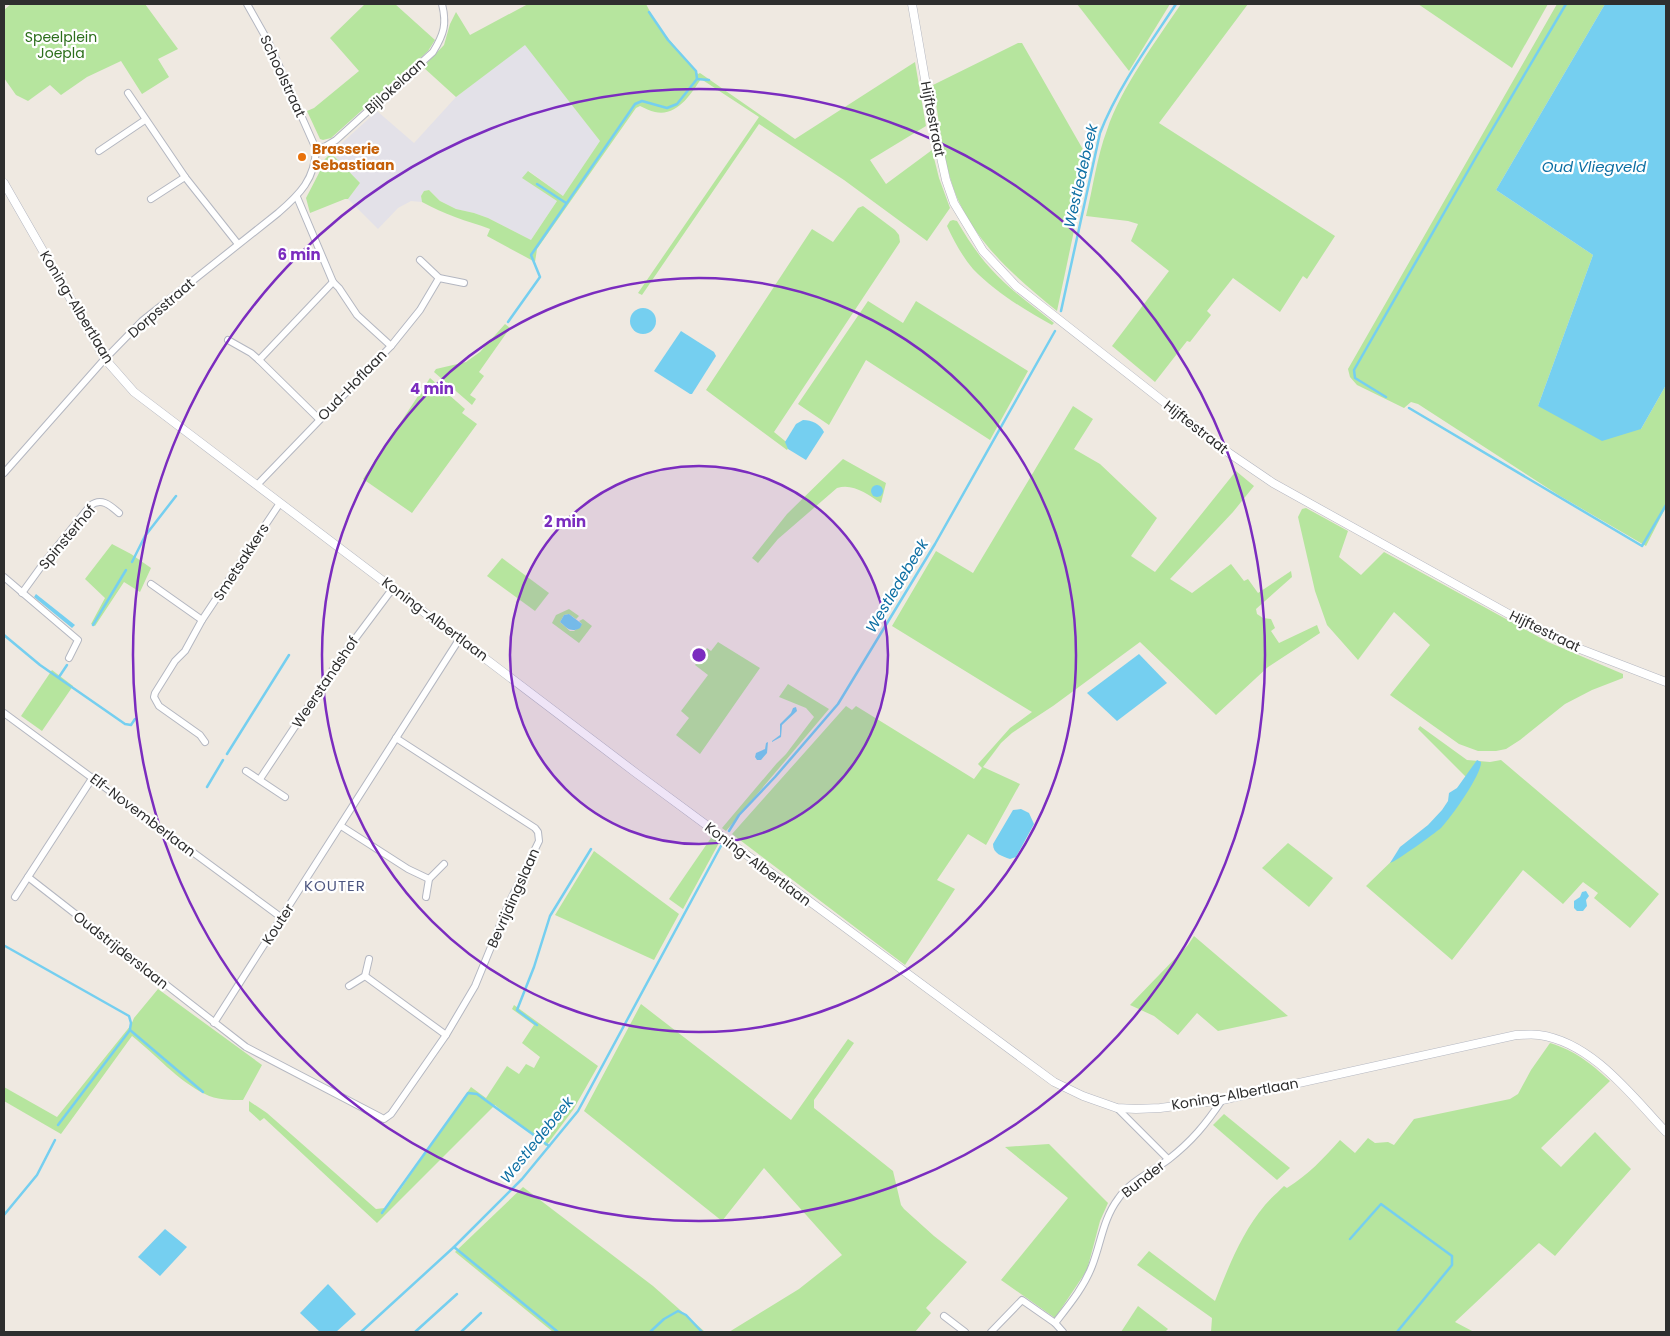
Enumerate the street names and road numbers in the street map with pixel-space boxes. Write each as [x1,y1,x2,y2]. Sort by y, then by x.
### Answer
street label: Schoolstraat [255,32,311,120]
street label: Bijlokelaan [360,53,430,119]
street label: Hijftestraat [916,79,950,159]
street label: Koning-Albertlaan [35,247,119,367]
street label: Dorpsstraat [123,273,199,343]
street label: Oud-Hoflaan [313,345,391,425]
street label: Hijftestraat [1160,396,1232,458]
street label: Spinsterhof [34,500,100,574]
street label: Smetsakkers [208,519,274,605]
street label: Koning-Albertlaan [378,572,492,666]
street label: Hijftestraat [1506,605,1584,657]
street label: Weerstandshof [287,632,363,732]
street label: Elf-Novemberlaan [86,769,200,861]
street label: Koning-Albertlaan [701,817,815,911]
street label: Bevrijdingslaan [482,845,544,951]
street label: Kouter [257,900,299,948]
street label: Oudstrijderslaan [69,906,173,994]
street label: Koning-Albertlaan [1170,1073,1300,1115]
street label: Bunder [1117,1156,1169,1202]

